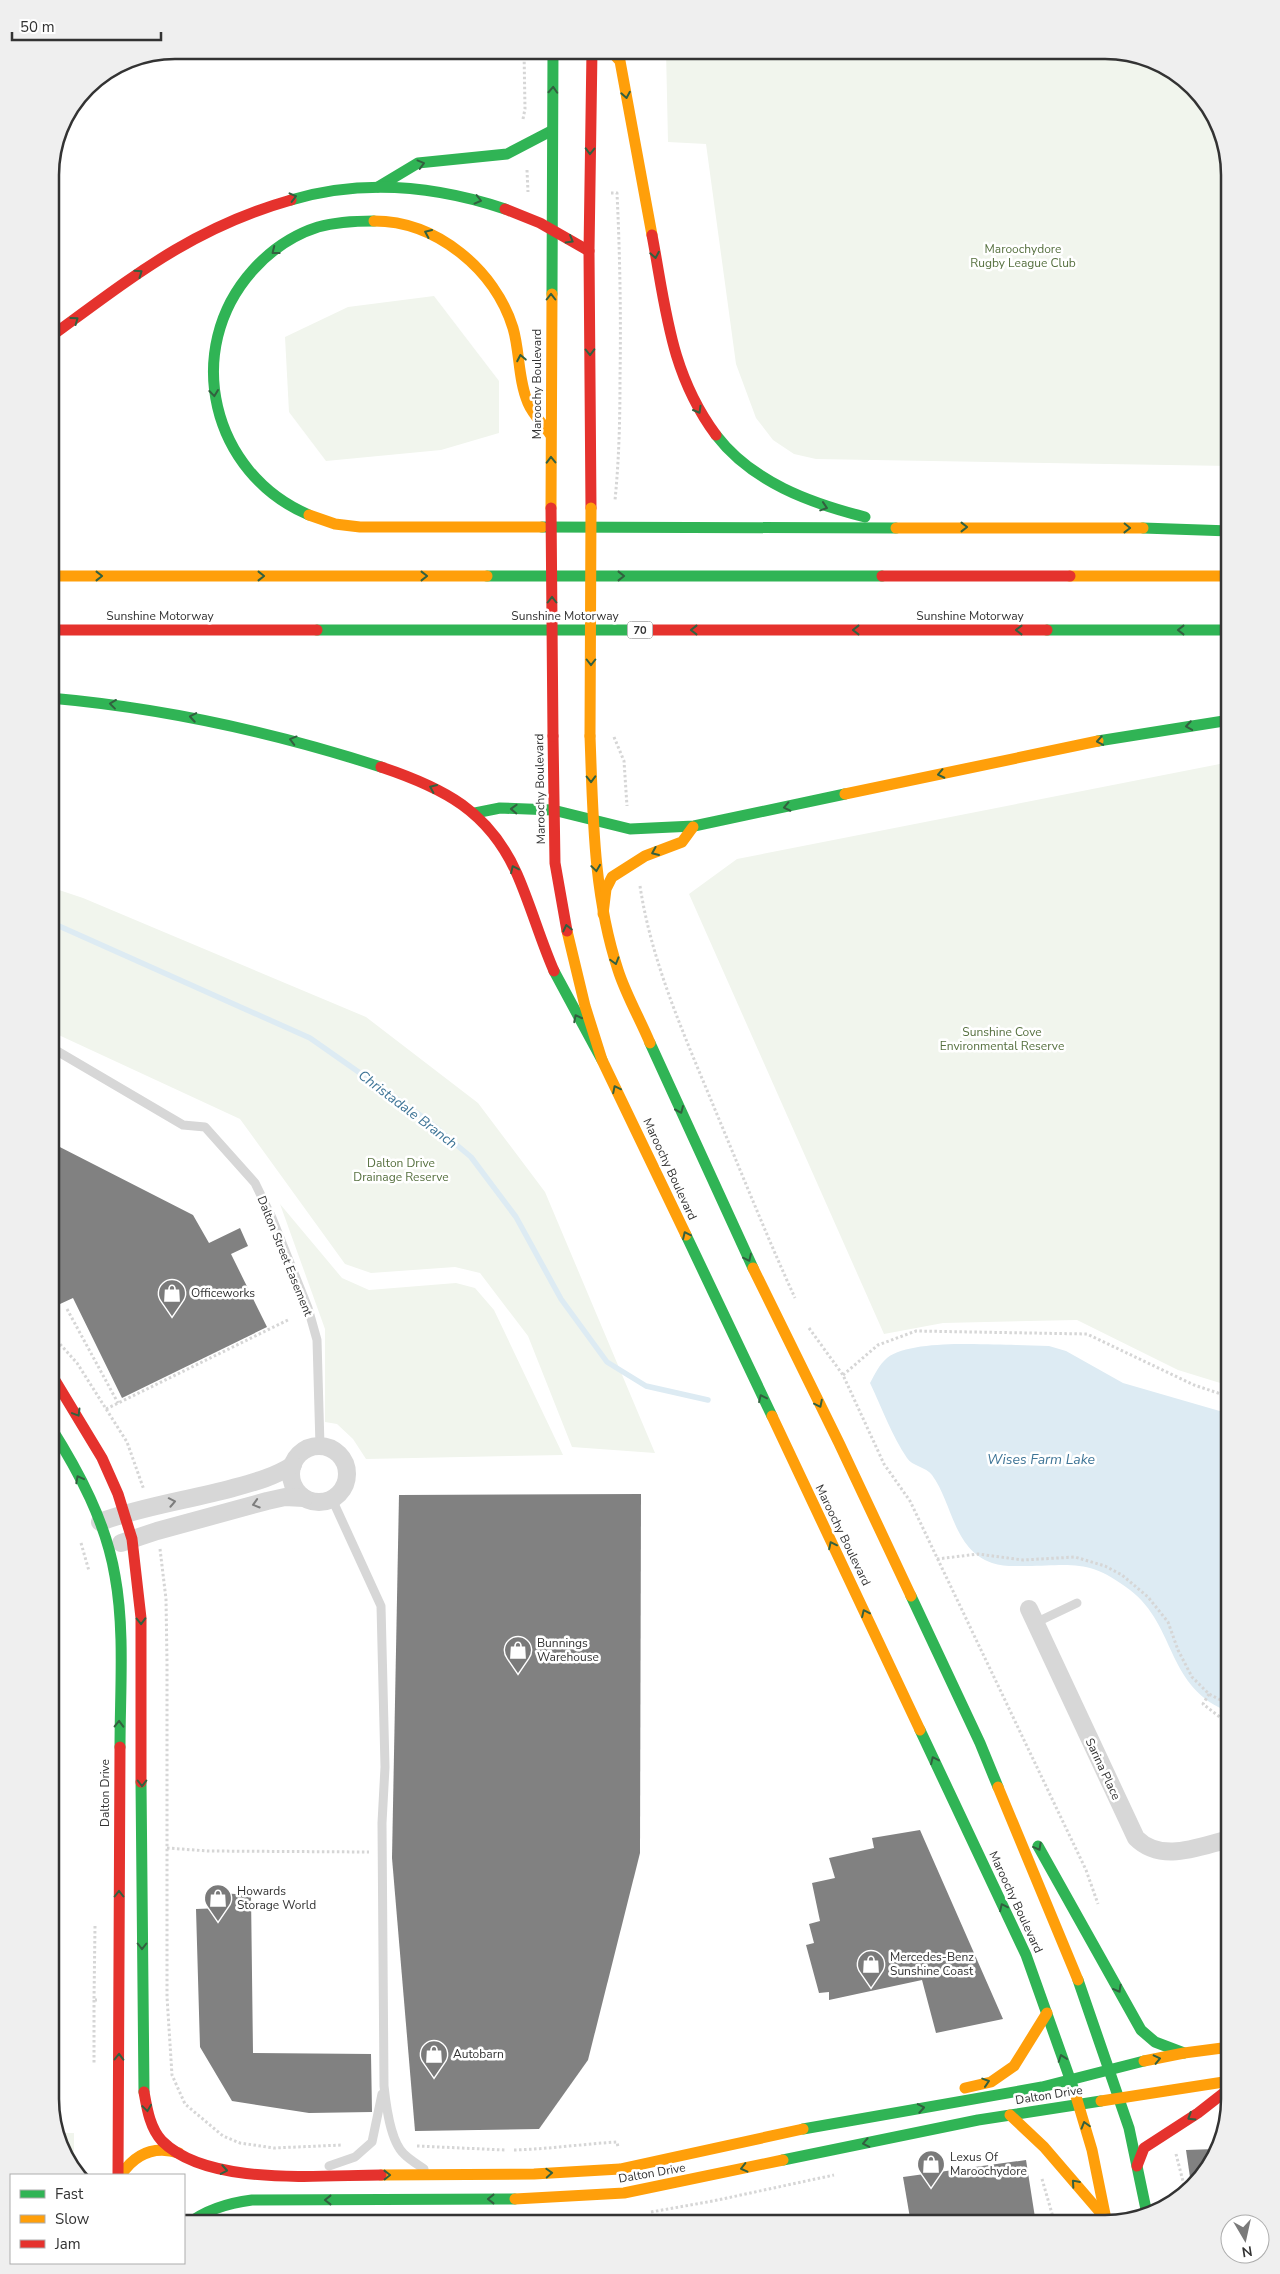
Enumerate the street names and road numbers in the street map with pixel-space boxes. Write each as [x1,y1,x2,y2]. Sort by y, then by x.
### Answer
street label: Maroochy Boulevard [529,329,545,439]
street label: Sunshine Motorway [106,608,215,624]
street label: Sunshine Motorway [511,608,620,624]
street label: Sunshine Motorway [916,608,1025,624]
road number: 70 [628,622,652,638]
street label: Maroochy Boulevard [531,734,549,844]
street label: Maroochy Boulevard [639,1115,701,1223]
street label: Dalton Street Easement [254,1194,317,1319]
street label: Maroochy Boulevard [812,1482,874,1588]
street label: Sarina Place [1082,1736,1124,1802]
street label: Dalton Drive [97,1759,113,1827]
street label: Maroochy Boulevard [985,1848,1047,1956]
street label: Dalton Drive [1014,2082,1084,2108]
street label: Dalton Drive [617,2159,687,2187]

